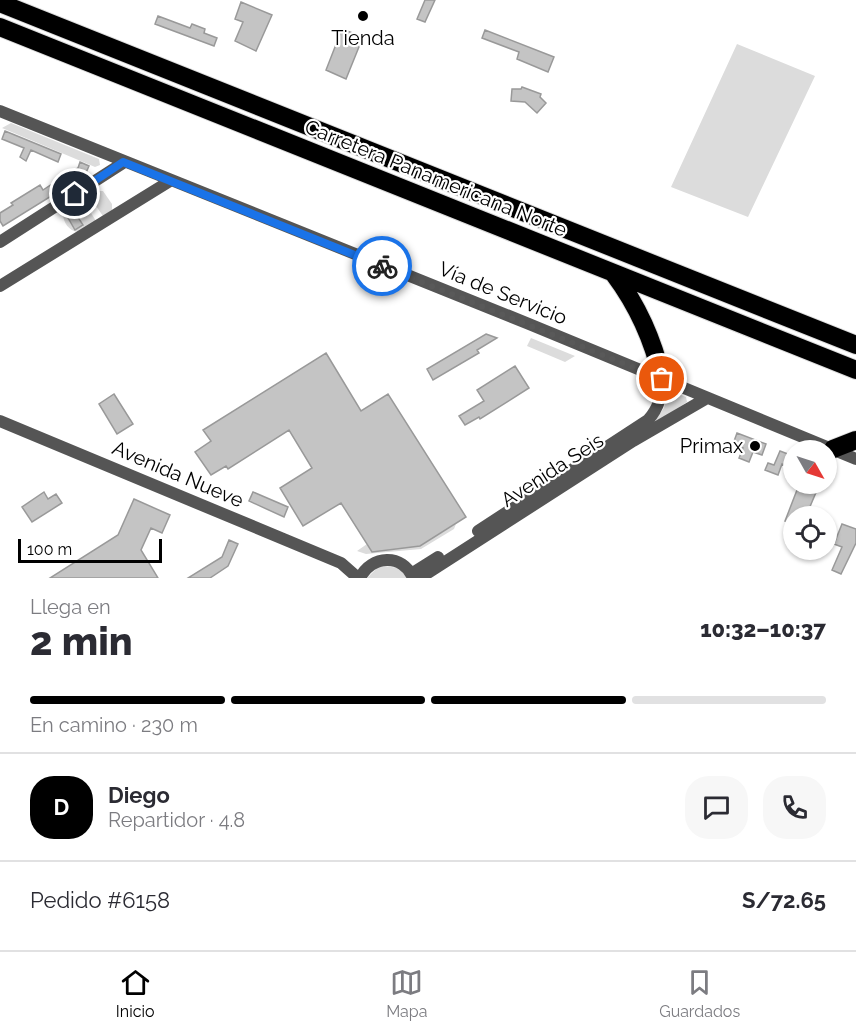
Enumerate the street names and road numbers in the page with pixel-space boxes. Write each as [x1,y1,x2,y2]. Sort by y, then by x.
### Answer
street label: Carretera Panamericana Norte [301,114,571,242]
street label: Vía de Servicio [435,256,571,330]
street label: Avenida Seis [496,428,608,512]
street label: Avenida Nueve [109,436,247,513]

